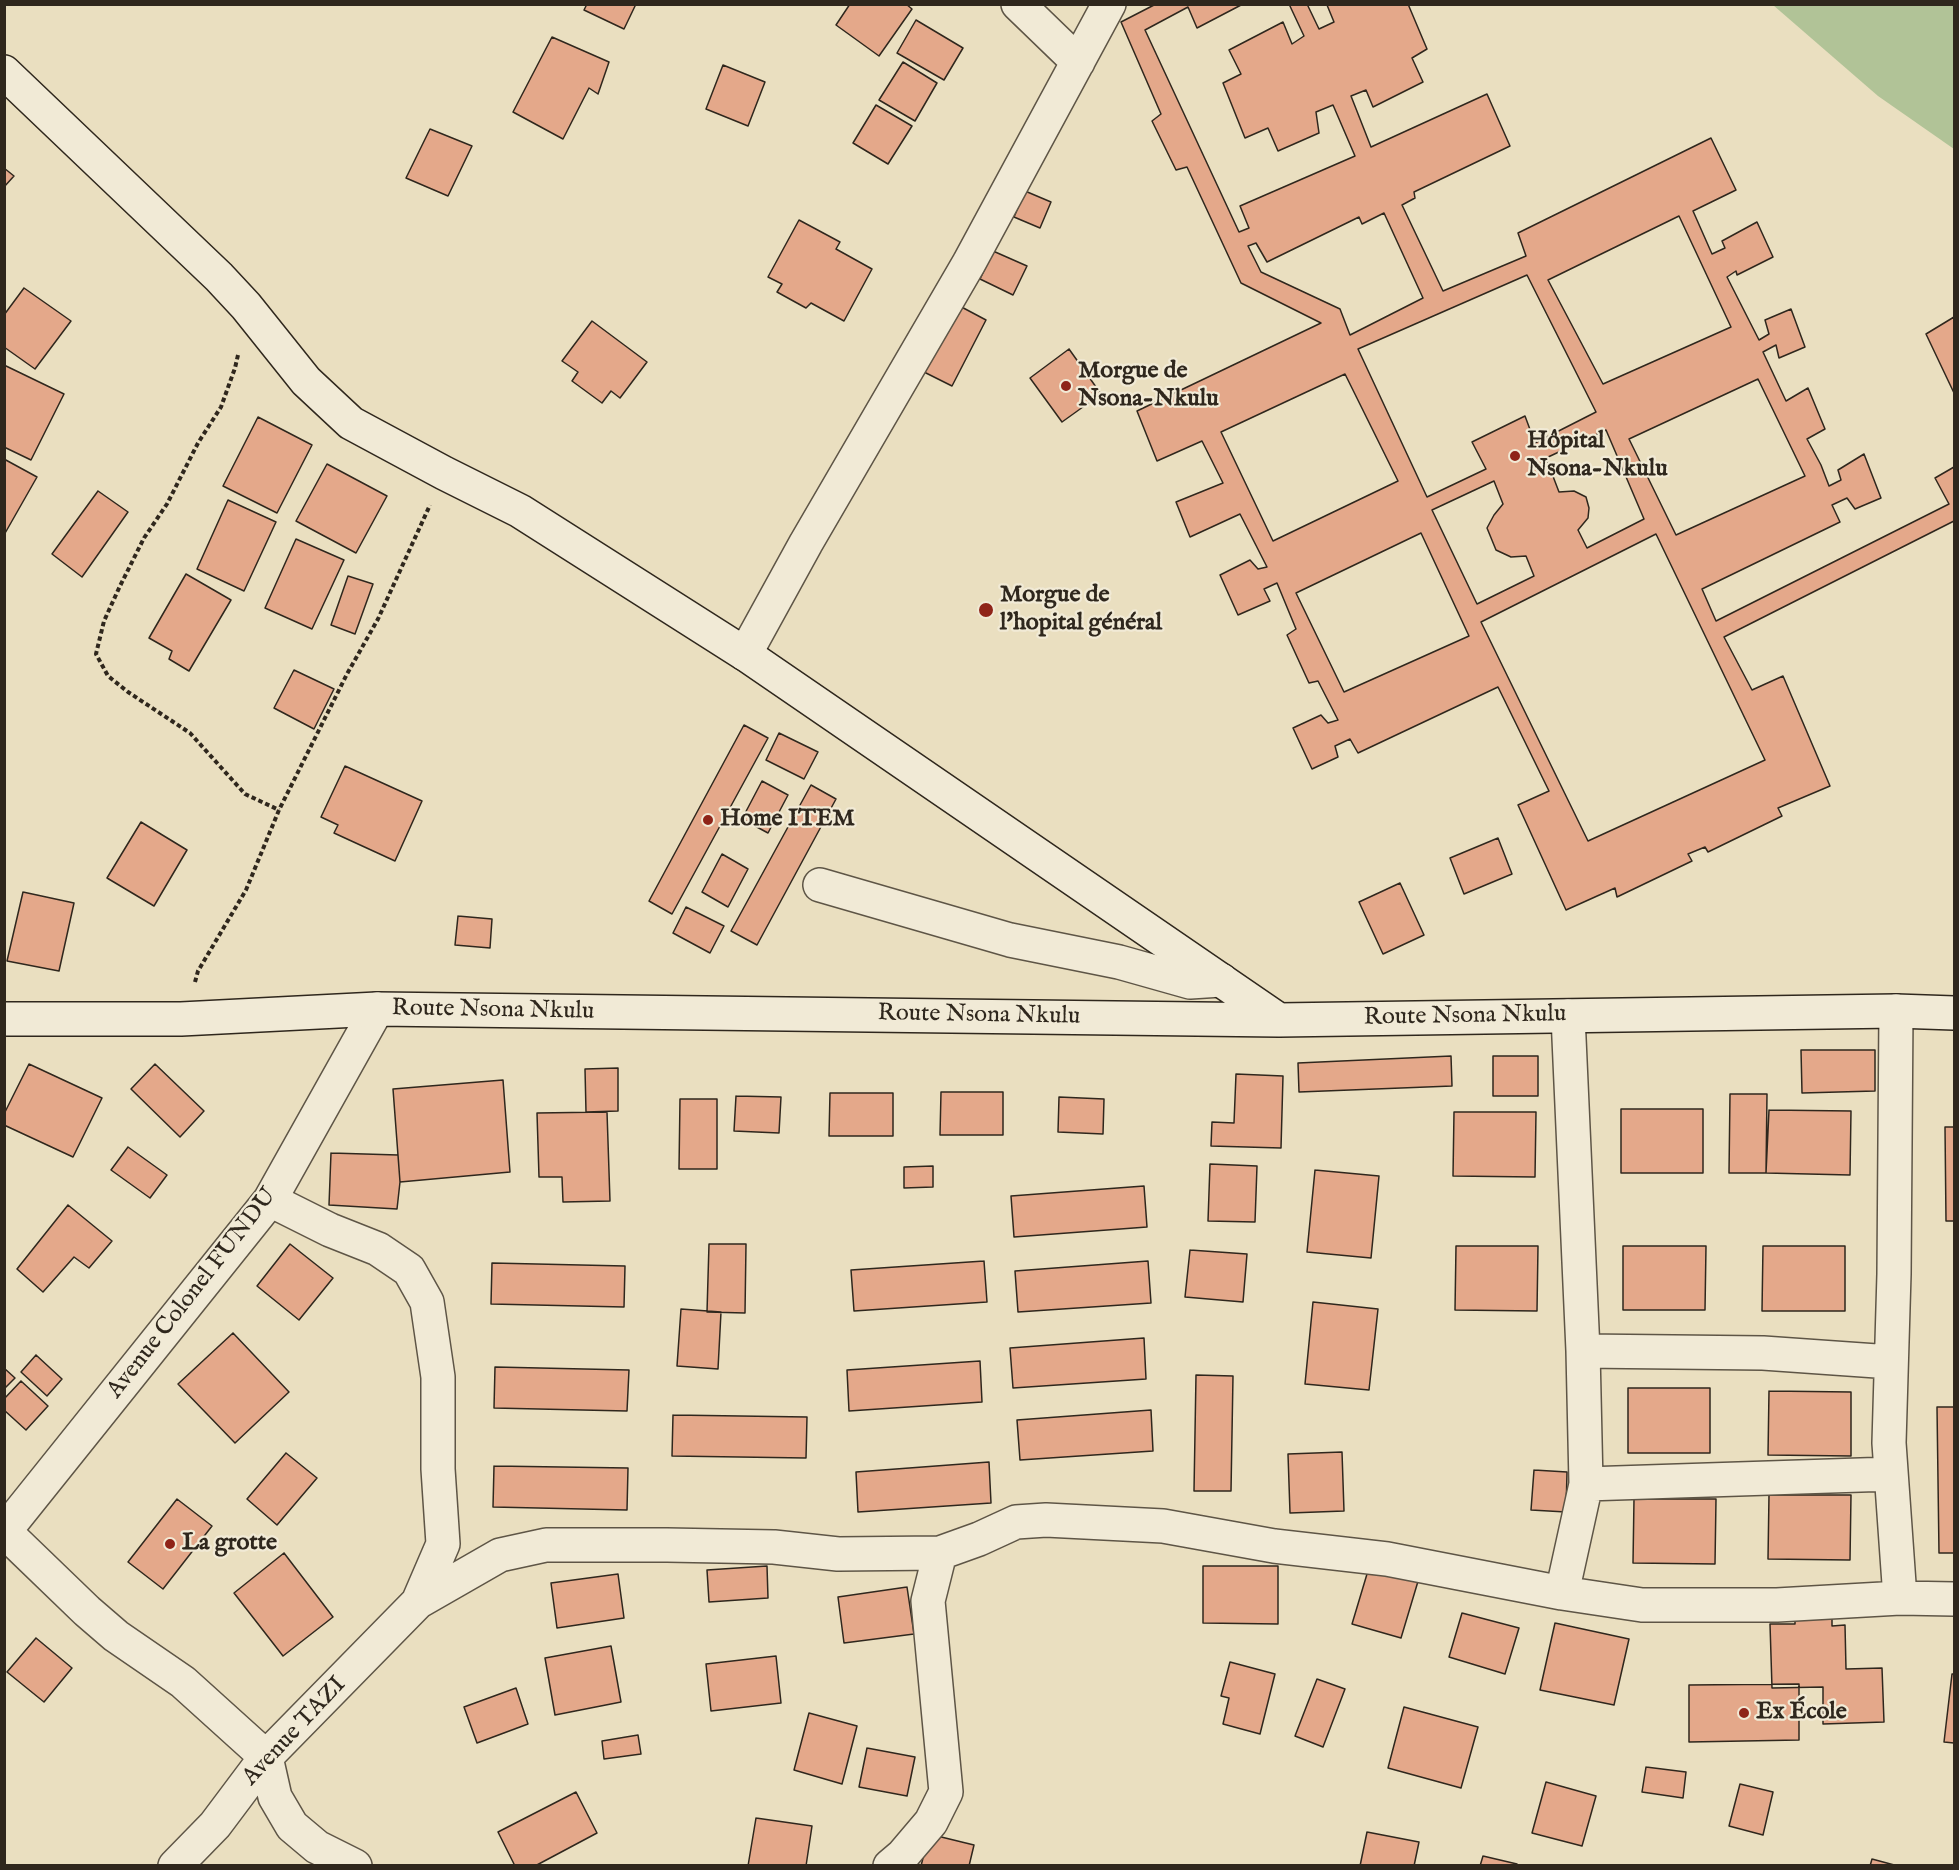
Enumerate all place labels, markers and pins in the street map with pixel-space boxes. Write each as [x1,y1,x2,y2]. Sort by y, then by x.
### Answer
place label: Morgue de Nsona-Nkulu [1078,358,1219,414]
marker: Morgue de Nsona-Nkulu [1059,379,1073,393]
place label: Hôpital Nsona-Nkulu [1527,428,1668,484]
marker: Hôpital Nsona-Nkulu [1508,449,1522,463]
place label: Morgue de l'hopital général [1000,582,1162,638]
marker: Morgue de l'hopital général [977,601,995,619]
place label: Home ITEM [720,806,855,834]
marker: Home ITEM [701,813,715,827]
place label: La grotte [182,1530,277,1558]
marker: La grotte [163,1537,177,1551]
place label: Ex École [1756,1699,1847,1727]
marker: Ex École [1737,1706,1751,1720]

